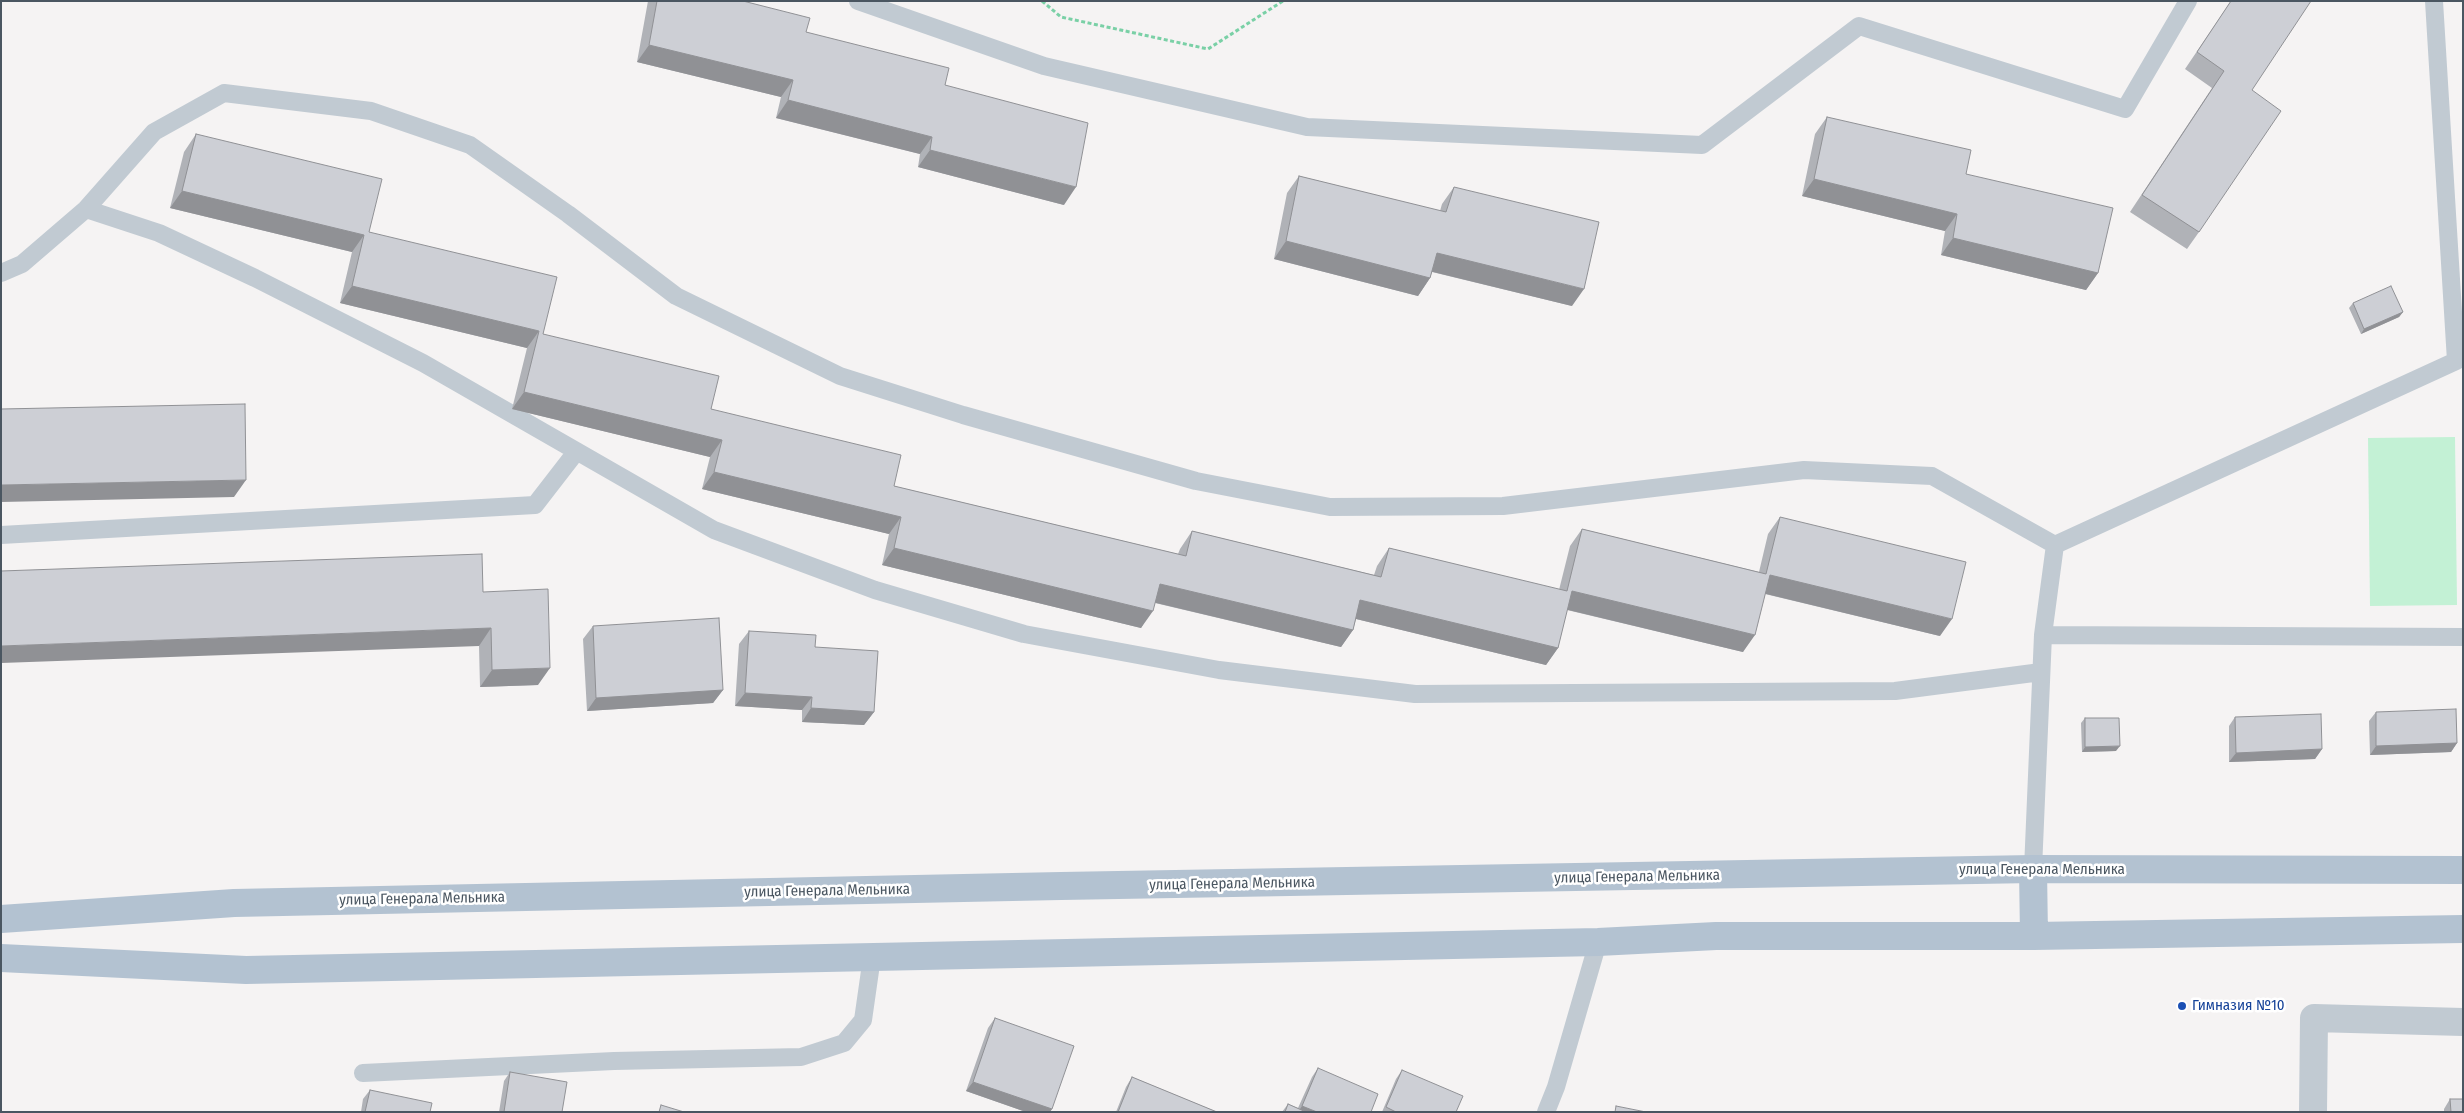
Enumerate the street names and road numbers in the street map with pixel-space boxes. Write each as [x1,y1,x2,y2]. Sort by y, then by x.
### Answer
street label: улица Генерала Мельника [1959,861,2125,879]
street label: улица Генерала Мельника [1554,867,1720,887]
street label: улица Генерала Мельника [1149,874,1315,894]
street label: улица Генерала Мельника [744,881,910,901]
street label: улица Генерала Мельника [339,889,505,909]

